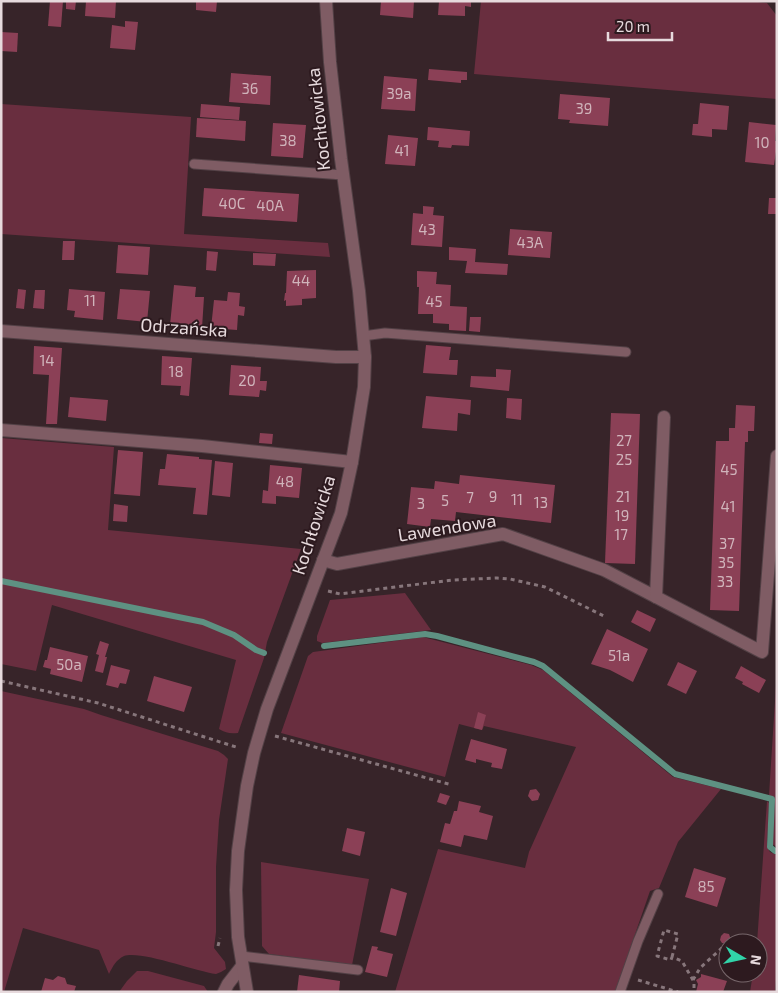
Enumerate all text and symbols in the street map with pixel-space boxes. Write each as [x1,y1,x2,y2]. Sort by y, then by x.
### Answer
scale bar [608,10,672,42]
text: 20 m [616,17,650,35]
street label: Kochłowicka [302,67,334,172]
house number: 36 [242,79,258,97]
house number: 39a [386,84,412,102]
house number: 39 [576,99,592,117]
house number: 38 [279,131,297,149]
house number: 10 [754,133,770,151]
house number: 41 [394,141,410,159]
house number: 40C [219,194,246,212]
house number: 40A [256,196,284,214]
house number: 43 [418,220,436,238]
house number: 43A [517,233,544,251]
house number: 44 [292,271,310,289]
house number: 11 [84,291,96,309]
house number: 45 [425,292,443,310]
street label: Odrzańska [140,313,228,341]
house number: 14 [39,351,55,369]
house number: 18 [168,362,184,380]
house number: 20 [238,371,256,389]
house number: 27 [616,431,632,449]
house number: 25 [616,450,632,468]
house number: 45 [720,460,738,478]
house number: 48 [276,472,294,490]
street label: Kochłowicka [287,472,339,577]
house number: 9 [489,487,497,505]
house number: 21 [616,487,630,505]
house number: 7 [466,488,474,506]
house number: 11 [511,490,523,508]
house number: 5 [441,491,449,509]
house number: 13 [534,493,548,511]
house number: 3 [417,494,425,512]
house number: 41 [720,497,736,515]
house number: 19 [615,506,629,524]
street label: Lawendowa [396,508,498,546]
house number: 17 [614,525,628,543]
house number: 37 [719,534,735,552]
house number: 35 [718,553,734,571]
house number: 33 [717,572,733,590]
house number: 51a [608,646,630,664]
house number: 50a [56,655,82,673]
house number: 85 [697,877,715,895]
north arrow [718,933,768,983]
text: N [747,954,766,966]

